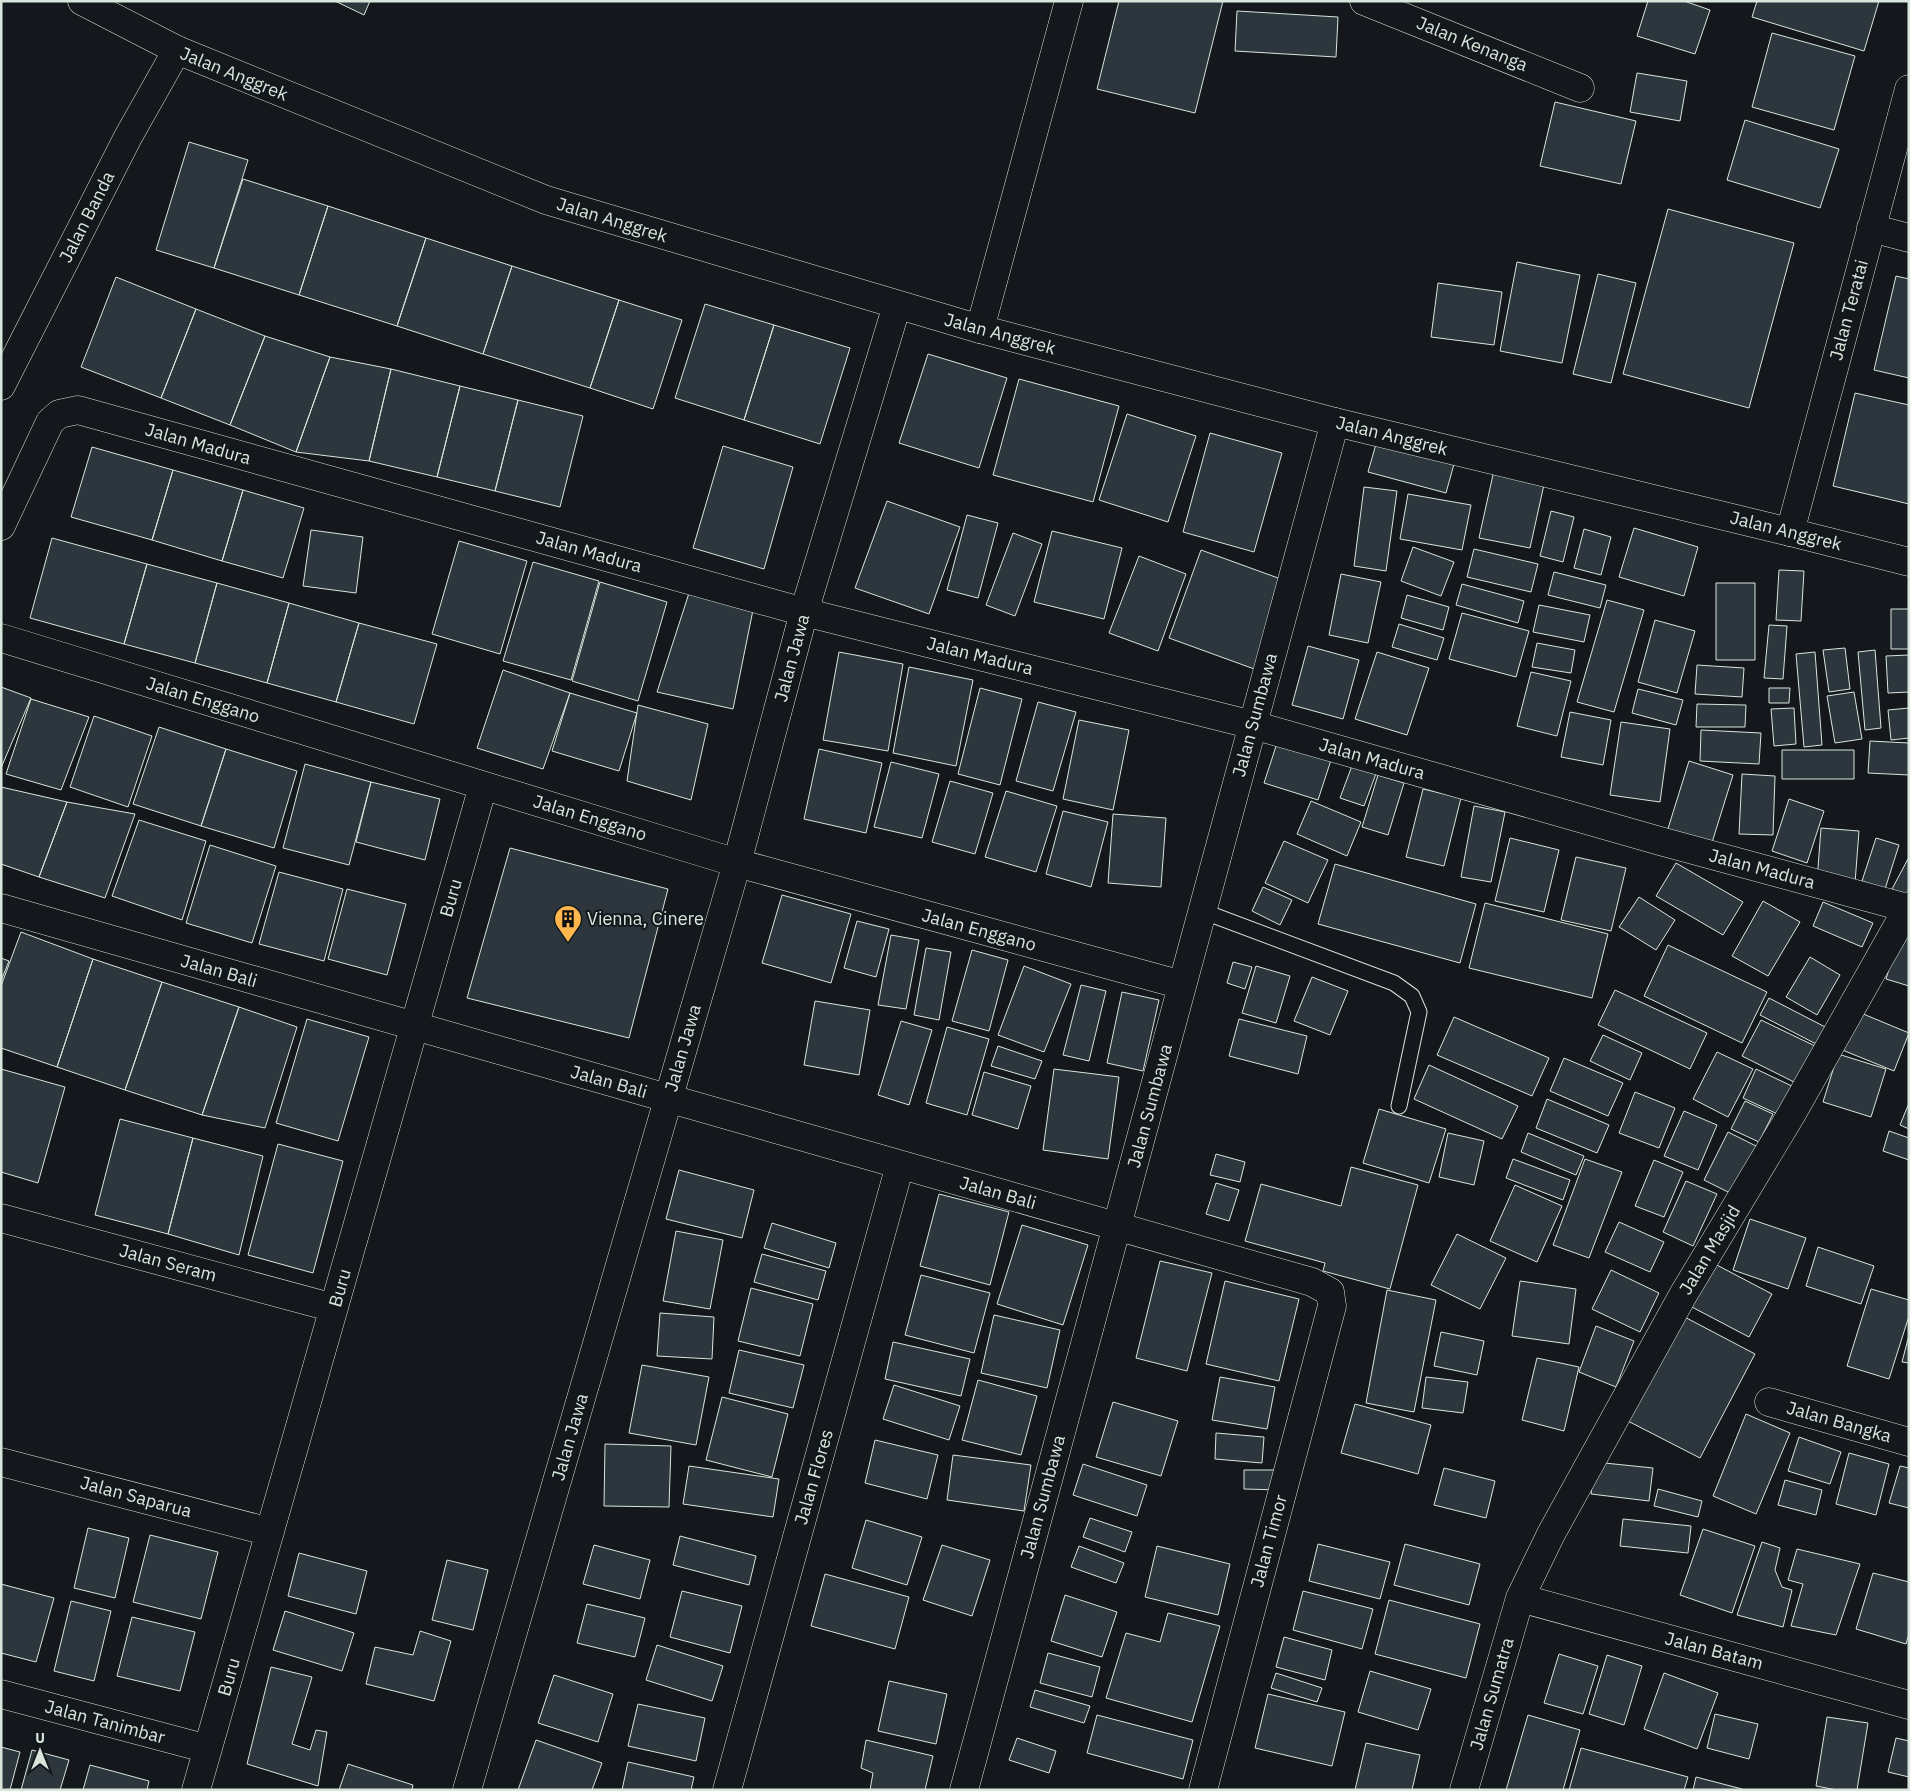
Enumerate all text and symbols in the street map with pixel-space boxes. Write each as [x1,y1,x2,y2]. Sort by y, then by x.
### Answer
street label: Jalan Kenanga [1413,11,1531,76]
street label: Jalan Anggrek [177,41,292,106]
street label: Jalan Banda [54,167,120,266]
street label: Jalan Anggrek [554,192,671,247]
street label: Jalan Teratai [1824,257,1873,363]
street label: Jalan Anggrek [942,308,1059,360]
street label: Jalan Anggrek [1334,411,1451,461]
street label: Jalan Madura [143,417,254,470]
street label: Jalan Anggrek [1728,506,1845,556]
street label: Jalan Madura [534,525,645,578]
street label: Jalan Jawa [769,611,814,704]
street label: Jalan Madura [925,631,1036,680]
street label: Jalan Sumbawa [1227,650,1282,779]
street label: Jalan Enggano [144,671,263,728]
street label: Jalan Madura [1317,732,1428,785]
street label: Jalan Enggano [531,789,650,846]
street label: Jalan Madura [1707,843,1818,894]
street label: Buru [434,876,467,920]
street label: Jalan Enggano [919,903,1039,956]
building icon: Vienna, Cinere [553,904,583,943]
place label: Vienna, Cinere [587,907,704,930]
street label: Jalan Bali [178,949,260,992]
street label: Jalan Jawa [659,1001,706,1094]
street label: Jalan Sumbawa [1122,1041,1177,1170]
street label: Jalan Bali [568,1060,650,1103]
street label: Jalan Bali [957,1171,1039,1214]
street label: Jalan Masjid [1674,1201,1745,1299]
street label: Jalan Seram [117,1238,219,1287]
street label: Buru [323,1266,356,1310]
street label: Jalan Jawa [546,1390,593,1483]
street label: Jalan Bangka [1784,1396,1895,1448]
street label: Jalan Flores [789,1427,838,1527]
street label: Jalan Sumbawa [1015,1432,1070,1561]
street label: Jalan Saparua [78,1471,195,1523]
street label: Jalan Timor [1245,1492,1292,1590]
street label: Jalan Batam [1662,1626,1766,1675]
street label: Jalan Sumatra [1464,1634,1519,1753]
street label: Buru [212,1655,245,1699]
street label: Jalan Tanimbar [42,1694,168,1749]
north arrow [15,1726,65,1776]
text: U [35,1729,45,1747]

